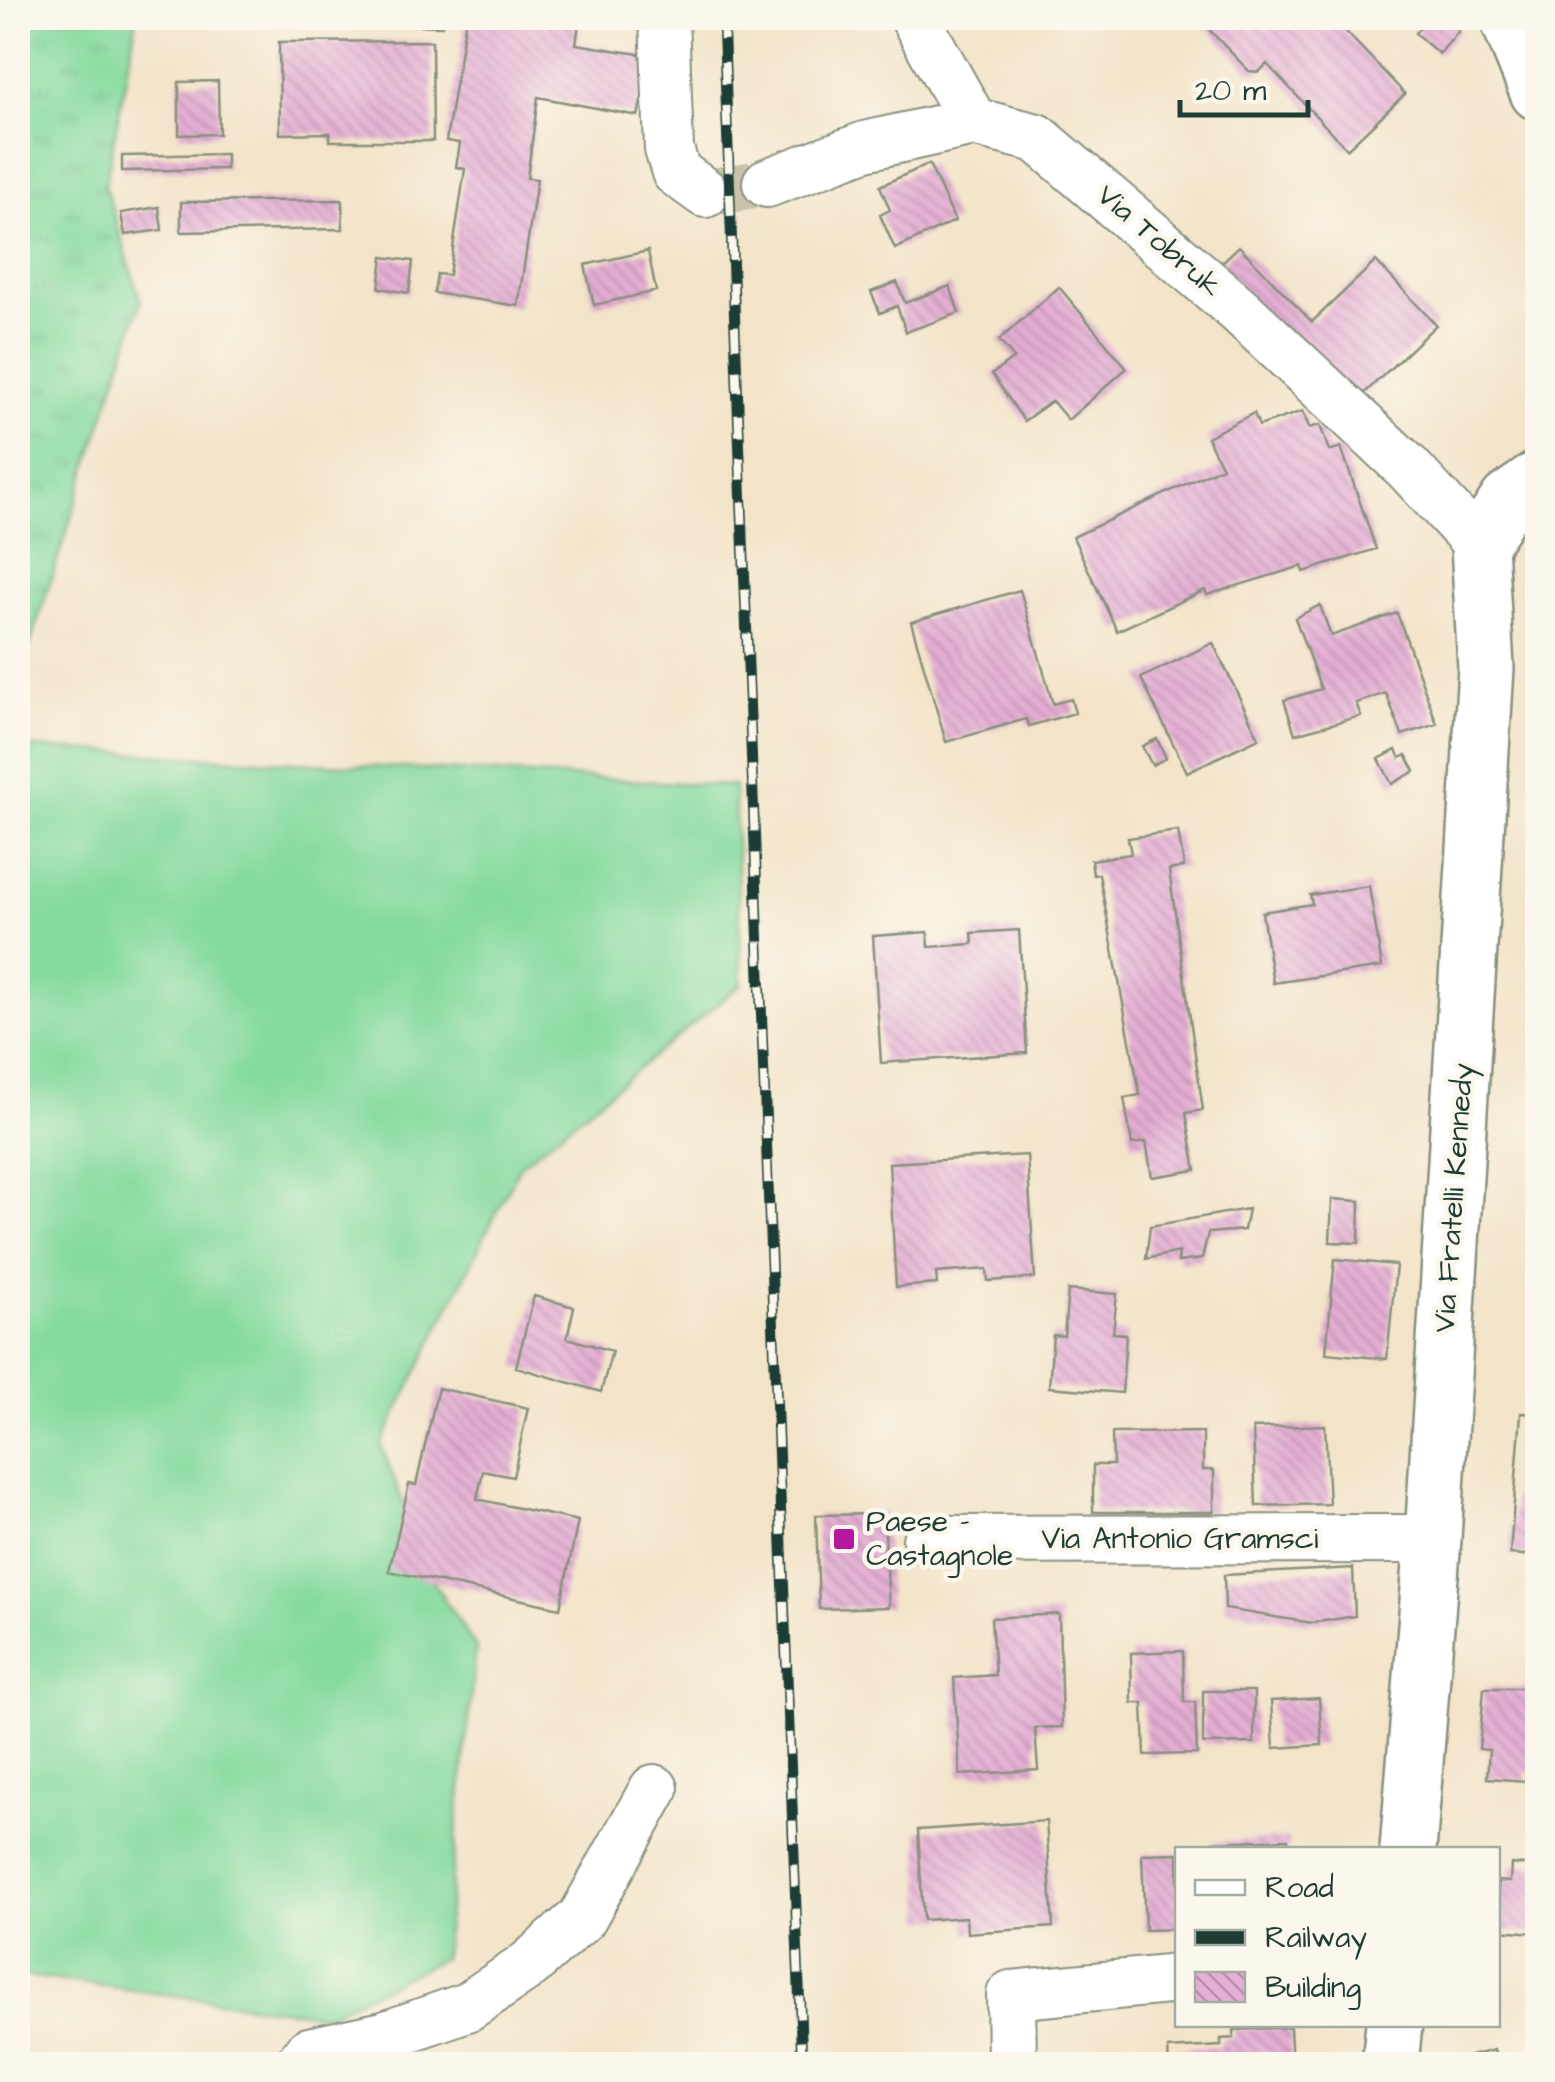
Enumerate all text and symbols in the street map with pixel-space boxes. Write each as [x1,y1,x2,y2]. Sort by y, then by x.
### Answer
scale bar [1180,55,1308,117]
text: 20 m [1195,70,1267,112]
street label: Via Tobruk [1087,175,1231,307]
street label: Via Fratelli Kennedy [1424,1062,1485,1334]
place label: Paese - Castagnole [866,1501,1013,1578]
street label: Via Antonio Gramsci [1042,1518,1319,1560]
marker: Paese - Castagnole [831,1526,857,1552]
legend [1175,1847,1500,2027]
text: Road [1265,1867,1334,1909]
text: Railway [1265,1917,1367,1960]
text: Building [1265,1967,1361,2010]

